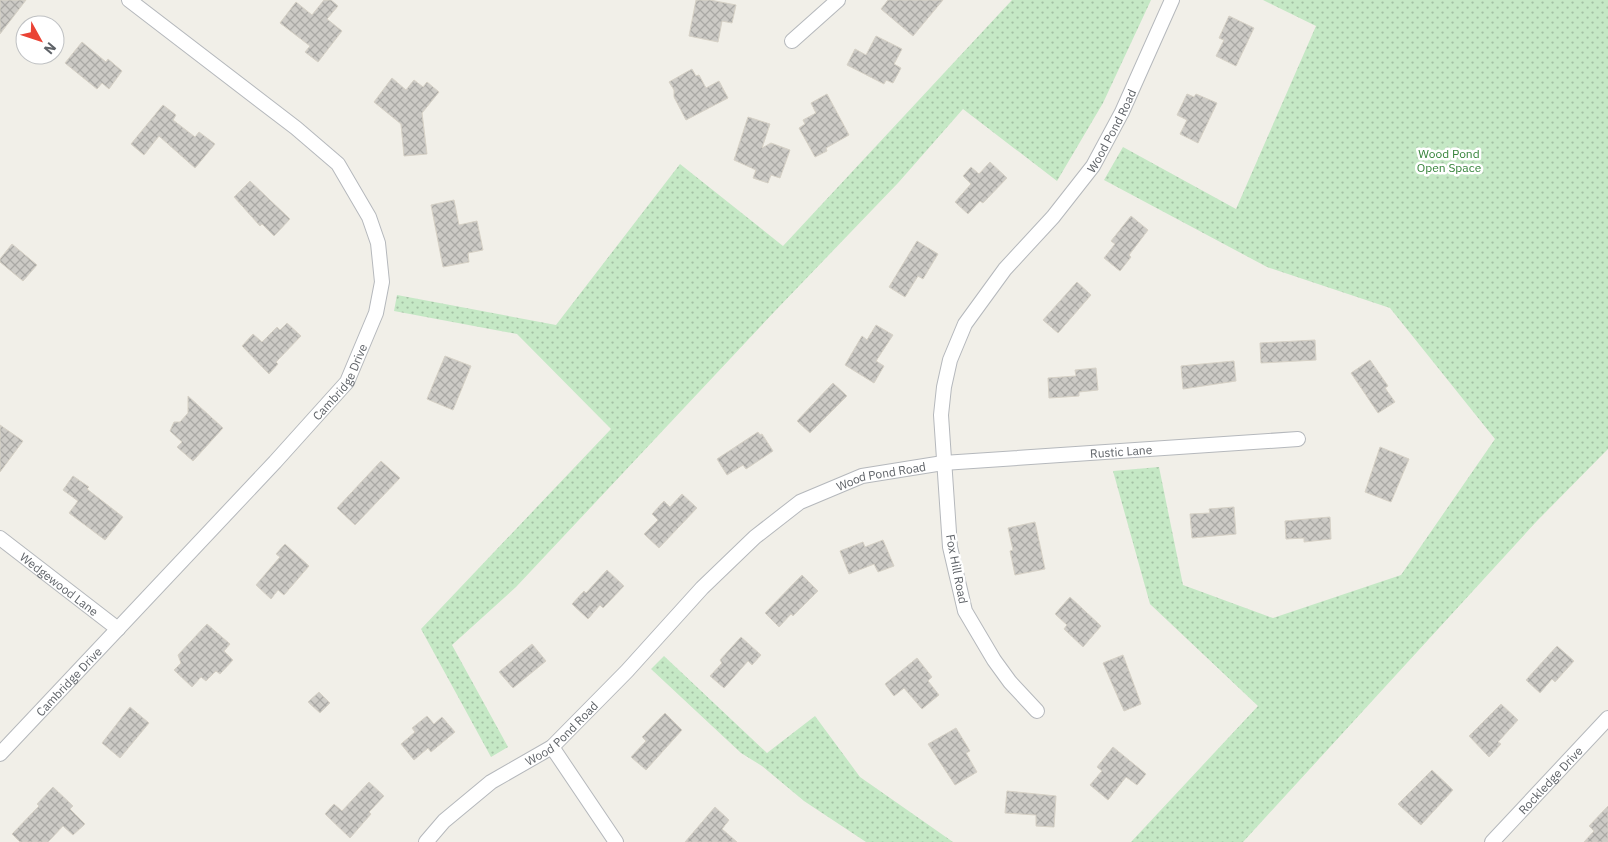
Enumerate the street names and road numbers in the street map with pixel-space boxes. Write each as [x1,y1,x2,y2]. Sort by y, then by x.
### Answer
street label: Wood Pond Road [1083,87,1139,175]
street label: Cambridge Drive [309,341,370,423]
street label: Rustic Lane [1089,441,1153,461]
street label: Wood Pond Road [834,458,927,494]
street label: Fox Hill Road [943,533,971,605]
street label: Wedgewood Lane [17,549,102,619]
street label: Cambridge Drive [32,643,105,719]
street label: Wood Pond Road [522,698,601,768]
street label: Rockledge Drive [1515,743,1586,817]

